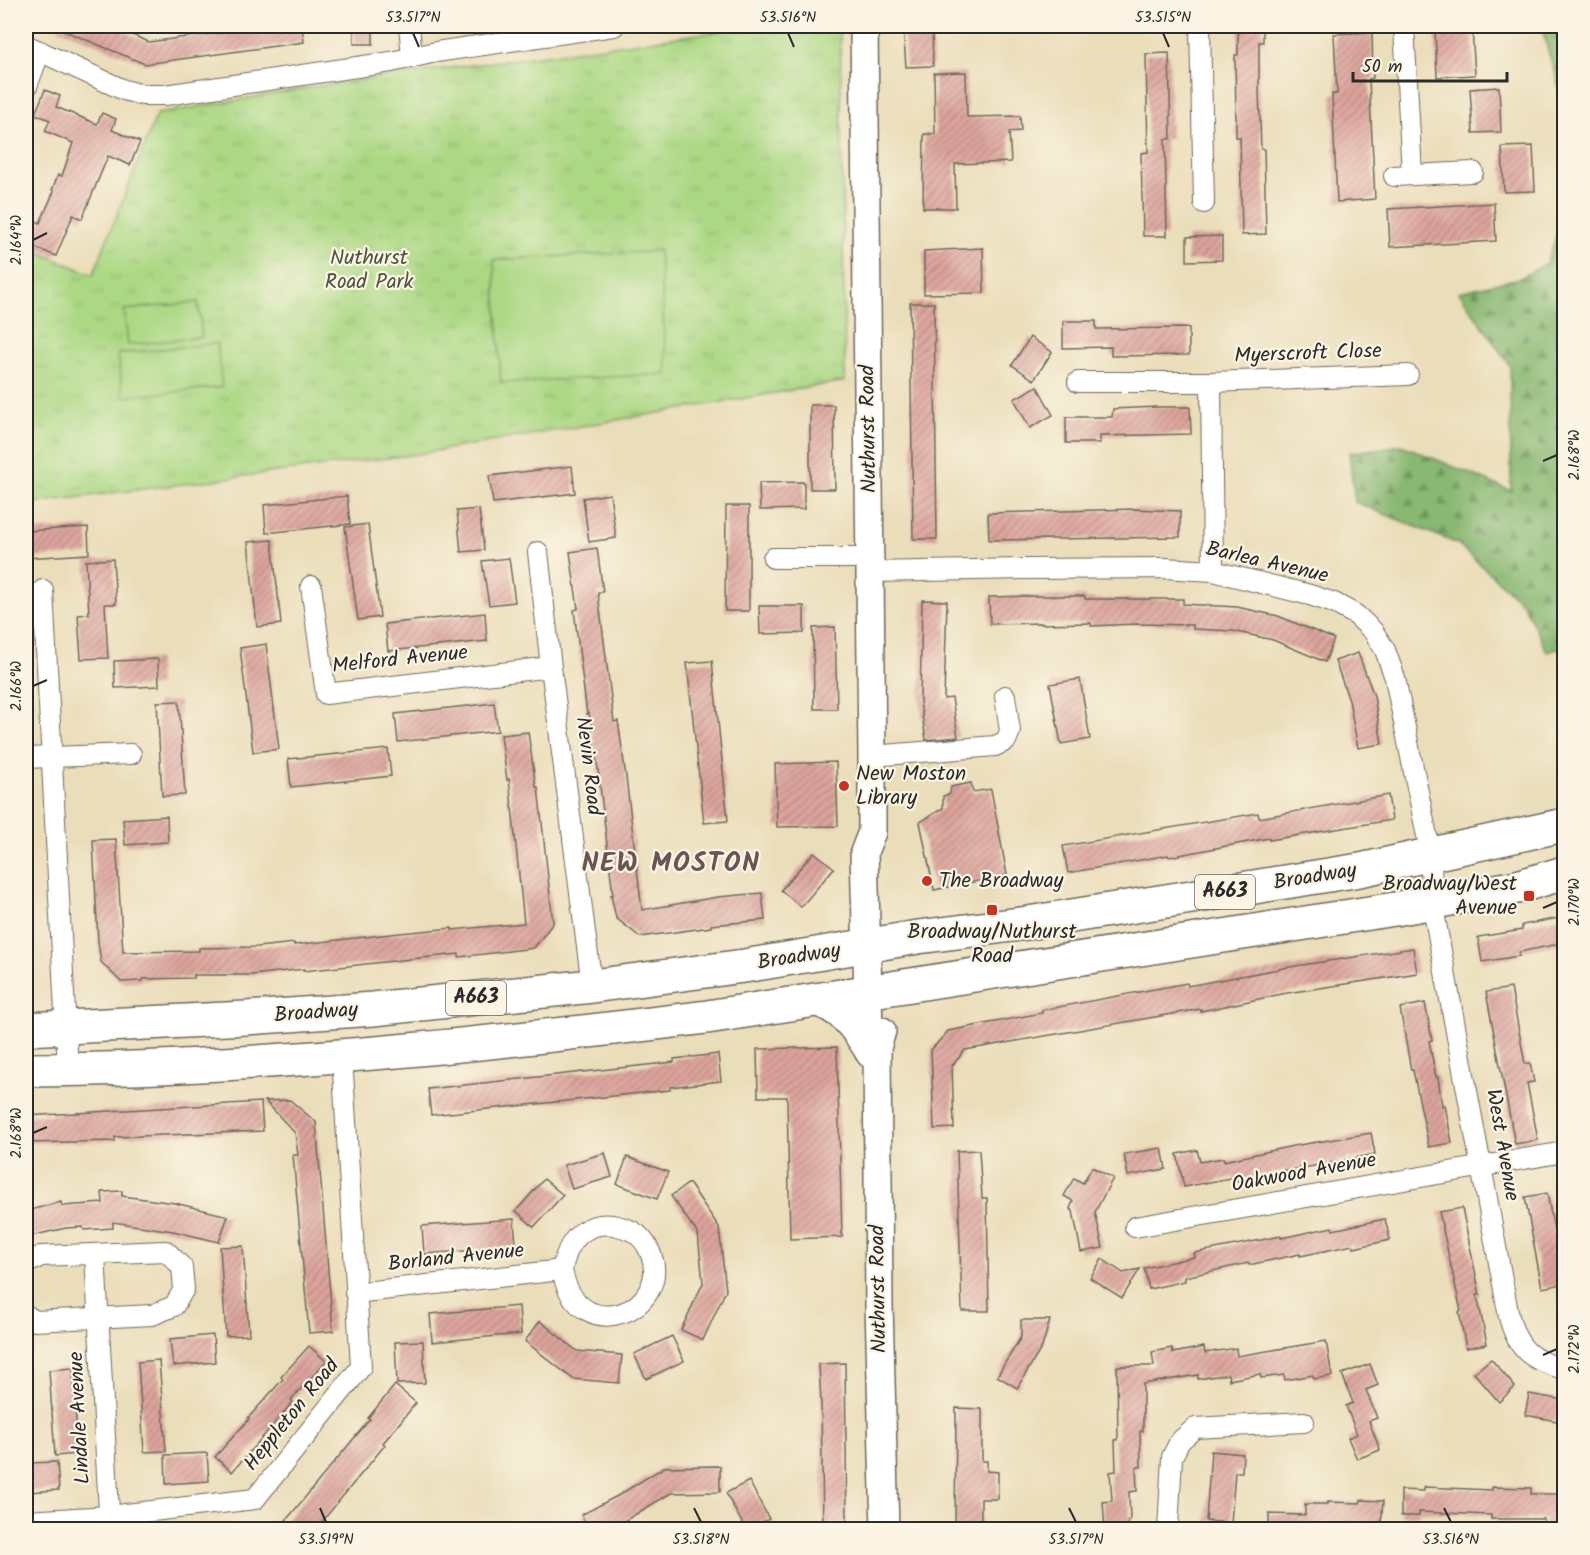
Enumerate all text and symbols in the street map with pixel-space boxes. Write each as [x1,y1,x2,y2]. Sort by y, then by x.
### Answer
text: 53.517°N [385,6,441,30]
text: 53.516°N [760,6,816,30]
text: 53.515°N [1135,6,1191,30]
scale bar [1353,45,1508,83]
text: 50 m [1362,53,1402,82]
text: 2.164°W [5,215,29,265]
park label: Nuthurst Road Park [325,242,413,299]
street label: Myerscroft Close [1234,335,1383,373]
street label: Nuthurst Road [851,364,887,493]
text: 2.168°W [1563,429,1587,481]
street label: Barlea Avenue [1202,533,1332,593]
street label: Melford Avenue [331,636,470,684]
text: 2.166°W [5,660,29,711]
street label: Nevin Road [566,715,610,818]
place label: New Moston Library [856,758,966,815]
marker: New Moston Library [837,779,851,793]
district label: NEW MOSTON [582,842,760,885]
street label: Broadway [1271,854,1359,900]
place label: The Broadway [939,865,1064,898]
place label: Broadway/West Avenue [1383,868,1518,925]
marker: The Broadway [920,874,934,888]
road number: A663 [1195,875,1255,909]
text: 2.170°W [1563,878,1587,926]
marker: Broadway/West Avenue [1522,889,1536,903]
marker: Broadway/Nuthurst Road [985,903,999,917]
place label: Broadway/Nuthurst Road [907,916,1077,973]
street label: Broadway [755,934,843,980]
road number: A663 [446,981,506,1015]
street label: Broadway [273,994,359,1032]
street label: West Avenue [1476,1086,1528,1204]
text: 2.168°W [5,1107,29,1159]
street label: Oakwood Avenue [1229,1144,1380,1202]
street label: Nuthurst Road [861,1224,897,1353]
street label: Borland Avenue [386,1234,526,1282]
text: 2.172°W [1563,1324,1587,1374]
street label: Lindale Avenue [60,1350,100,1485]
street label: Heppleton Road [236,1351,348,1479]
text: 53.519°N [298,1528,354,1552]
text: 53.518°N [672,1528,730,1552]
text: 53.517°N [1048,1528,1104,1552]
text: 53.516°N [1423,1528,1479,1552]

